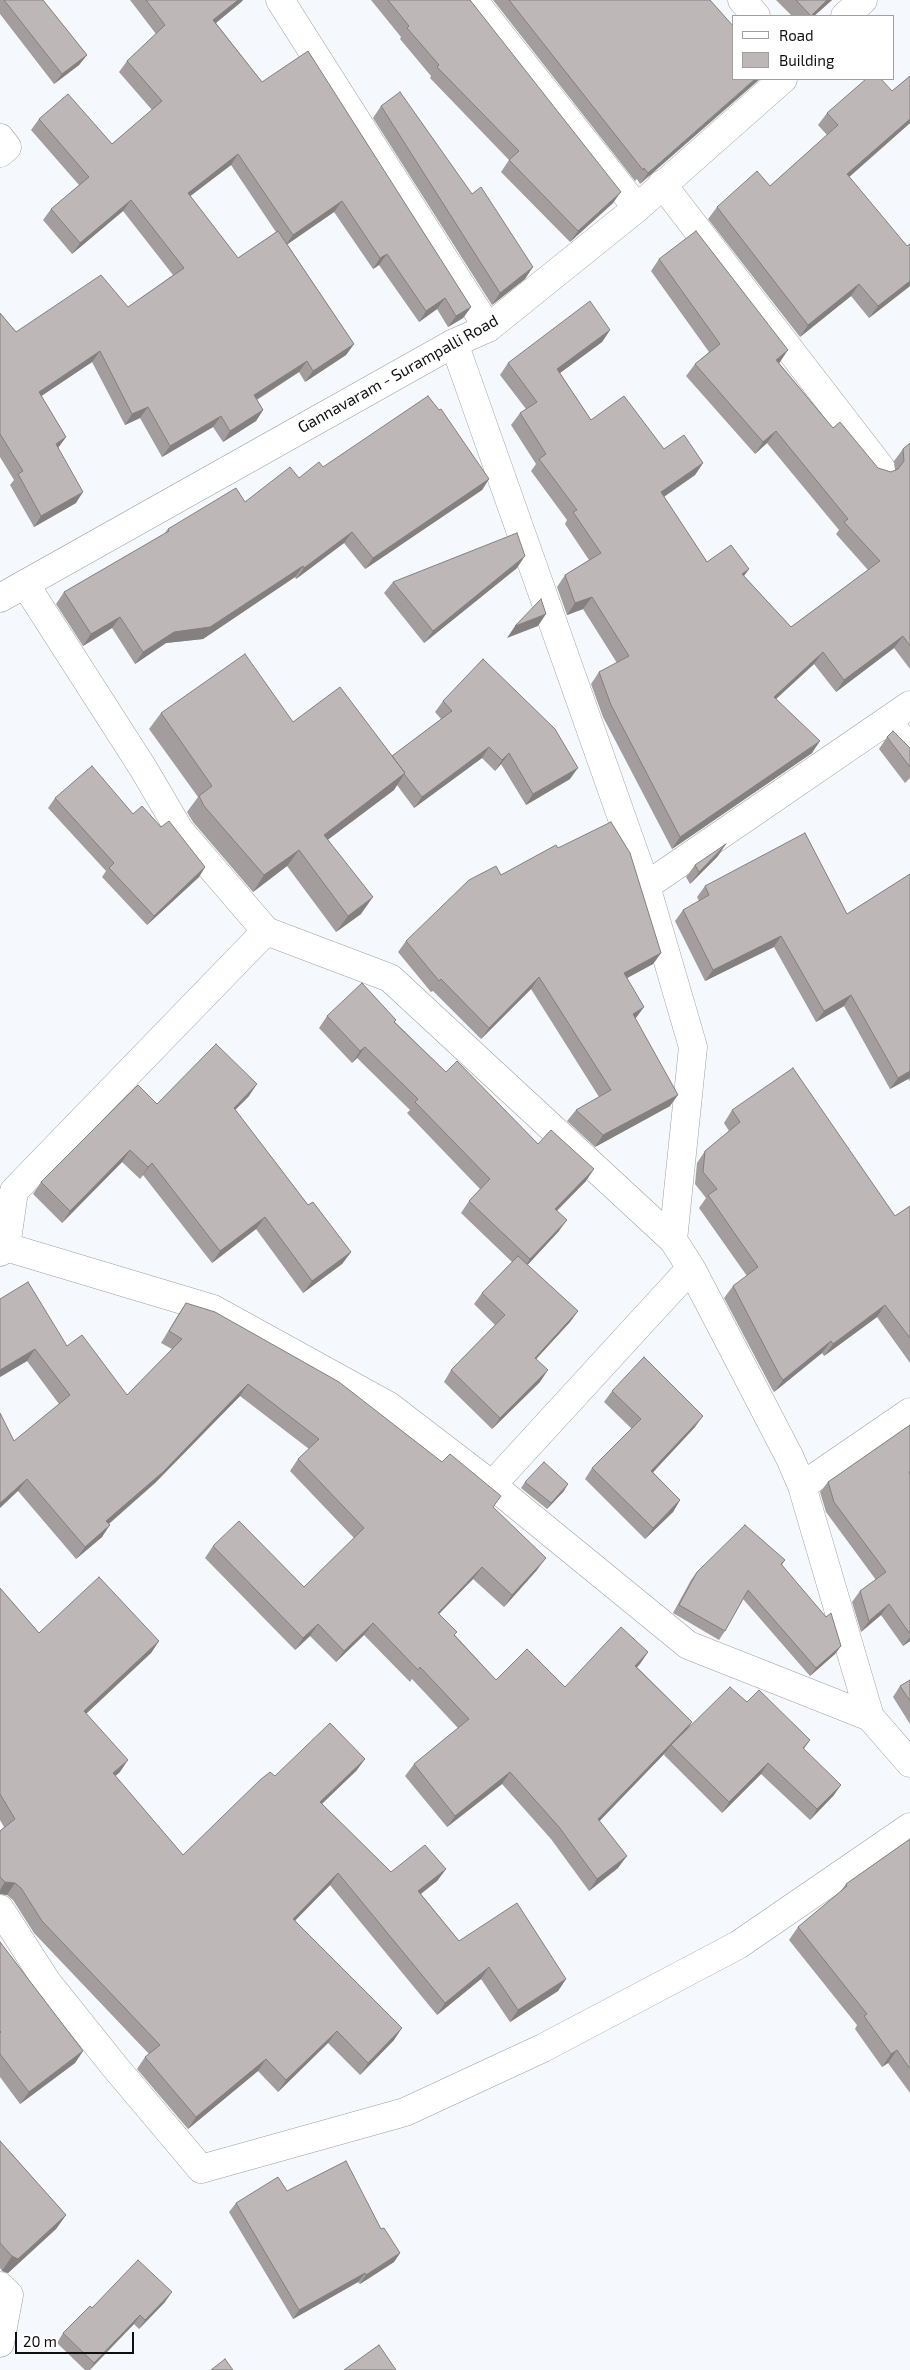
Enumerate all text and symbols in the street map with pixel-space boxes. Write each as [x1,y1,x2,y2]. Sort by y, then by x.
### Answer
legend [732,15,895,80]
text: Road [779,26,814,44]
text: Building [779,51,834,69]
street label: Gannavaram - Surampalli Road [294,311,502,437]
scale bar [18,2322,136,2354]
text: 20 m [23,2332,57,2350]

